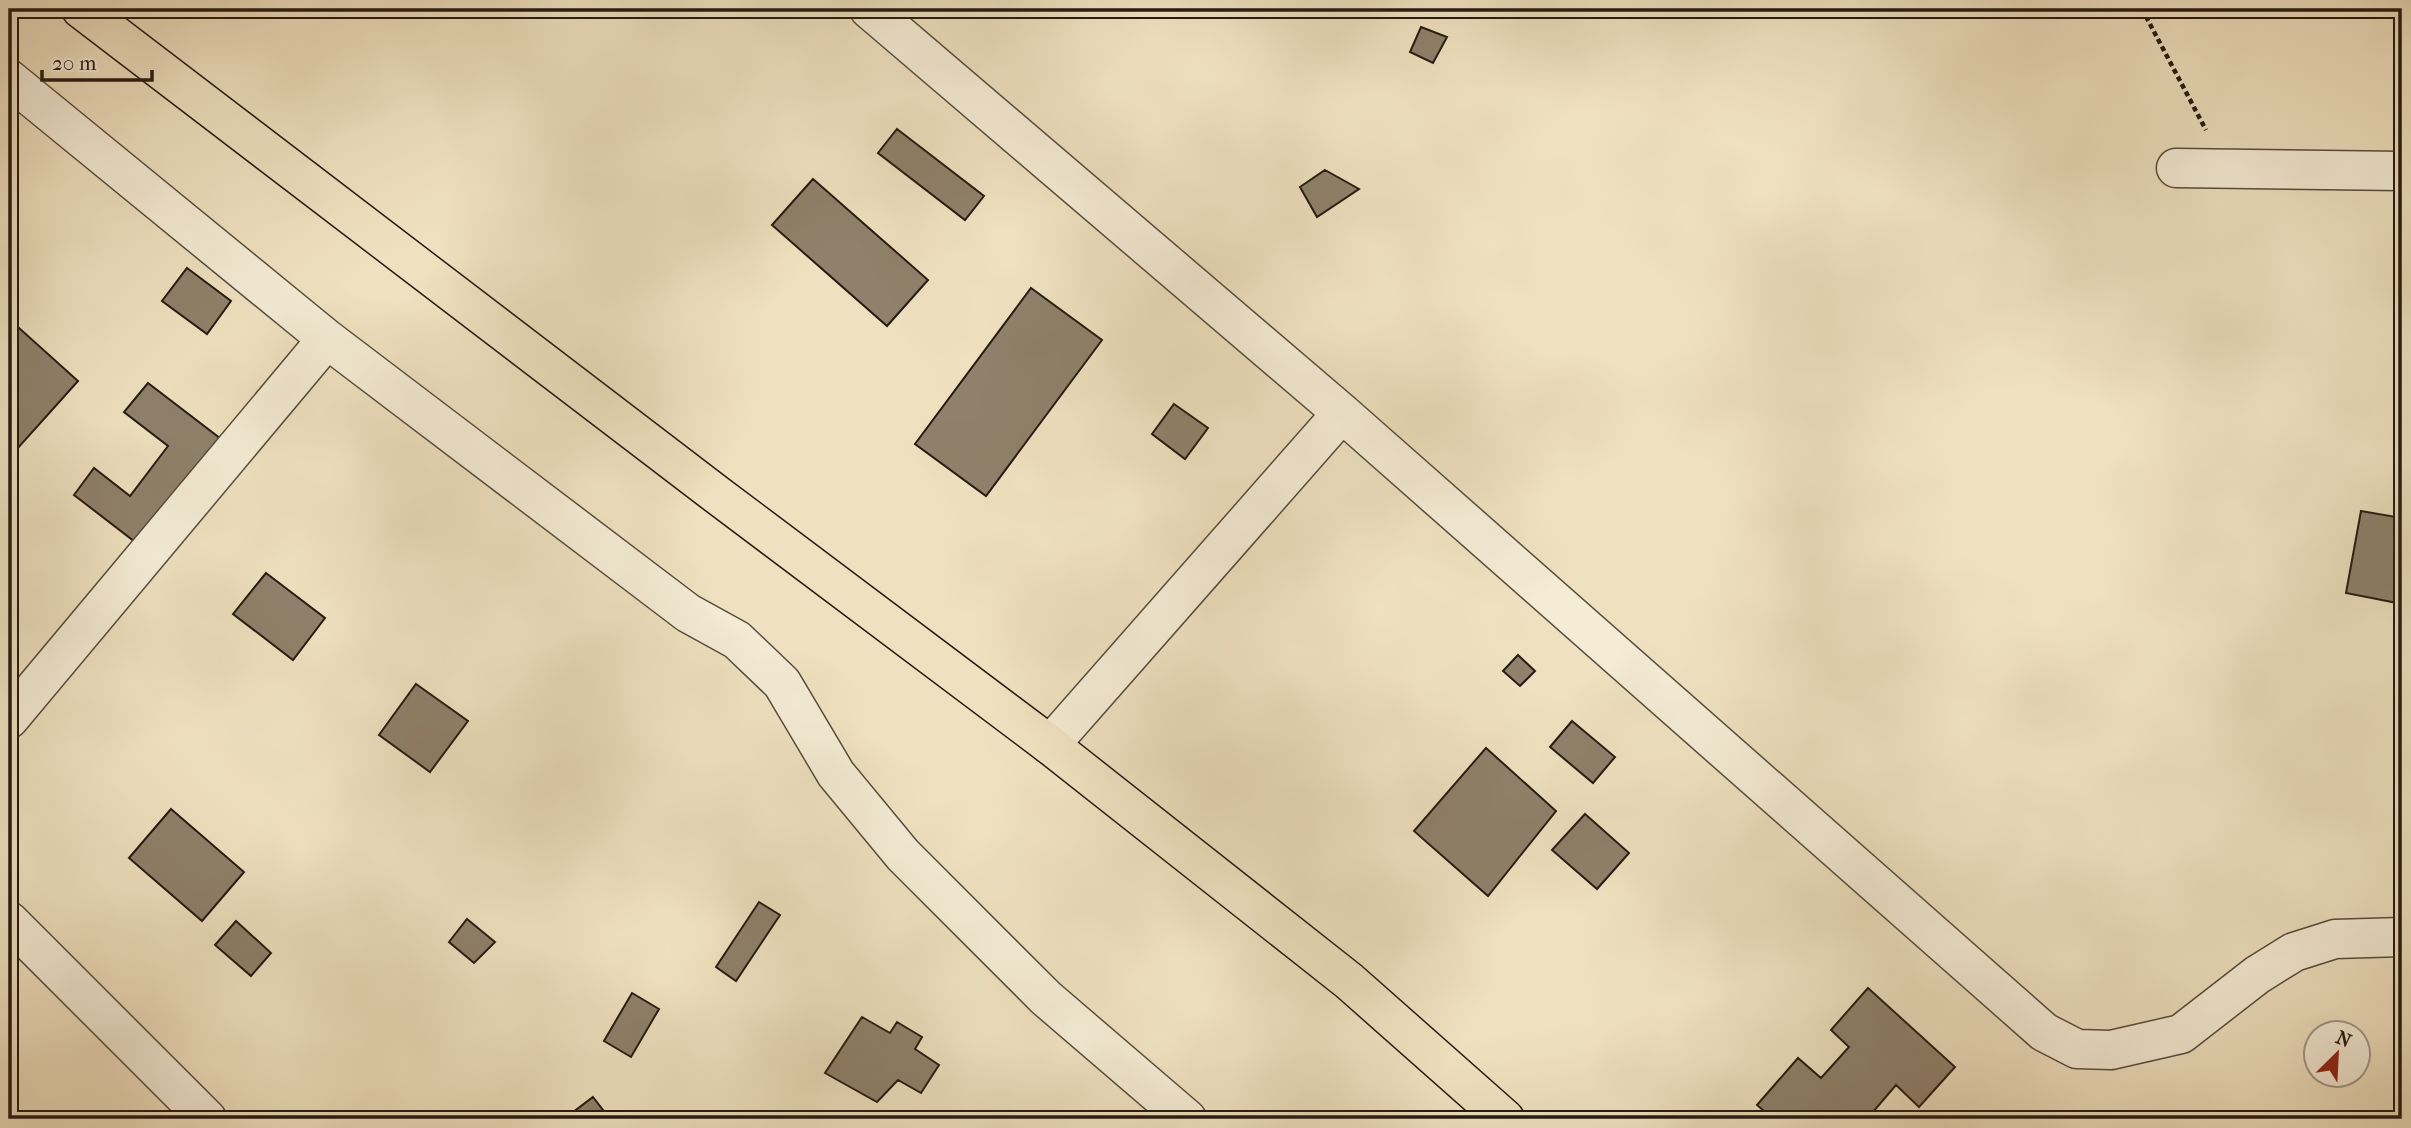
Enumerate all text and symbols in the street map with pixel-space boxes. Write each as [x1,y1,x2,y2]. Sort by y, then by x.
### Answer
scale bar [42,38,152,82]
text: 20 m [52,51,97,75]
north arrow [2302,1020,2372,1090]
text: N [2332,1026,2355,1053]

